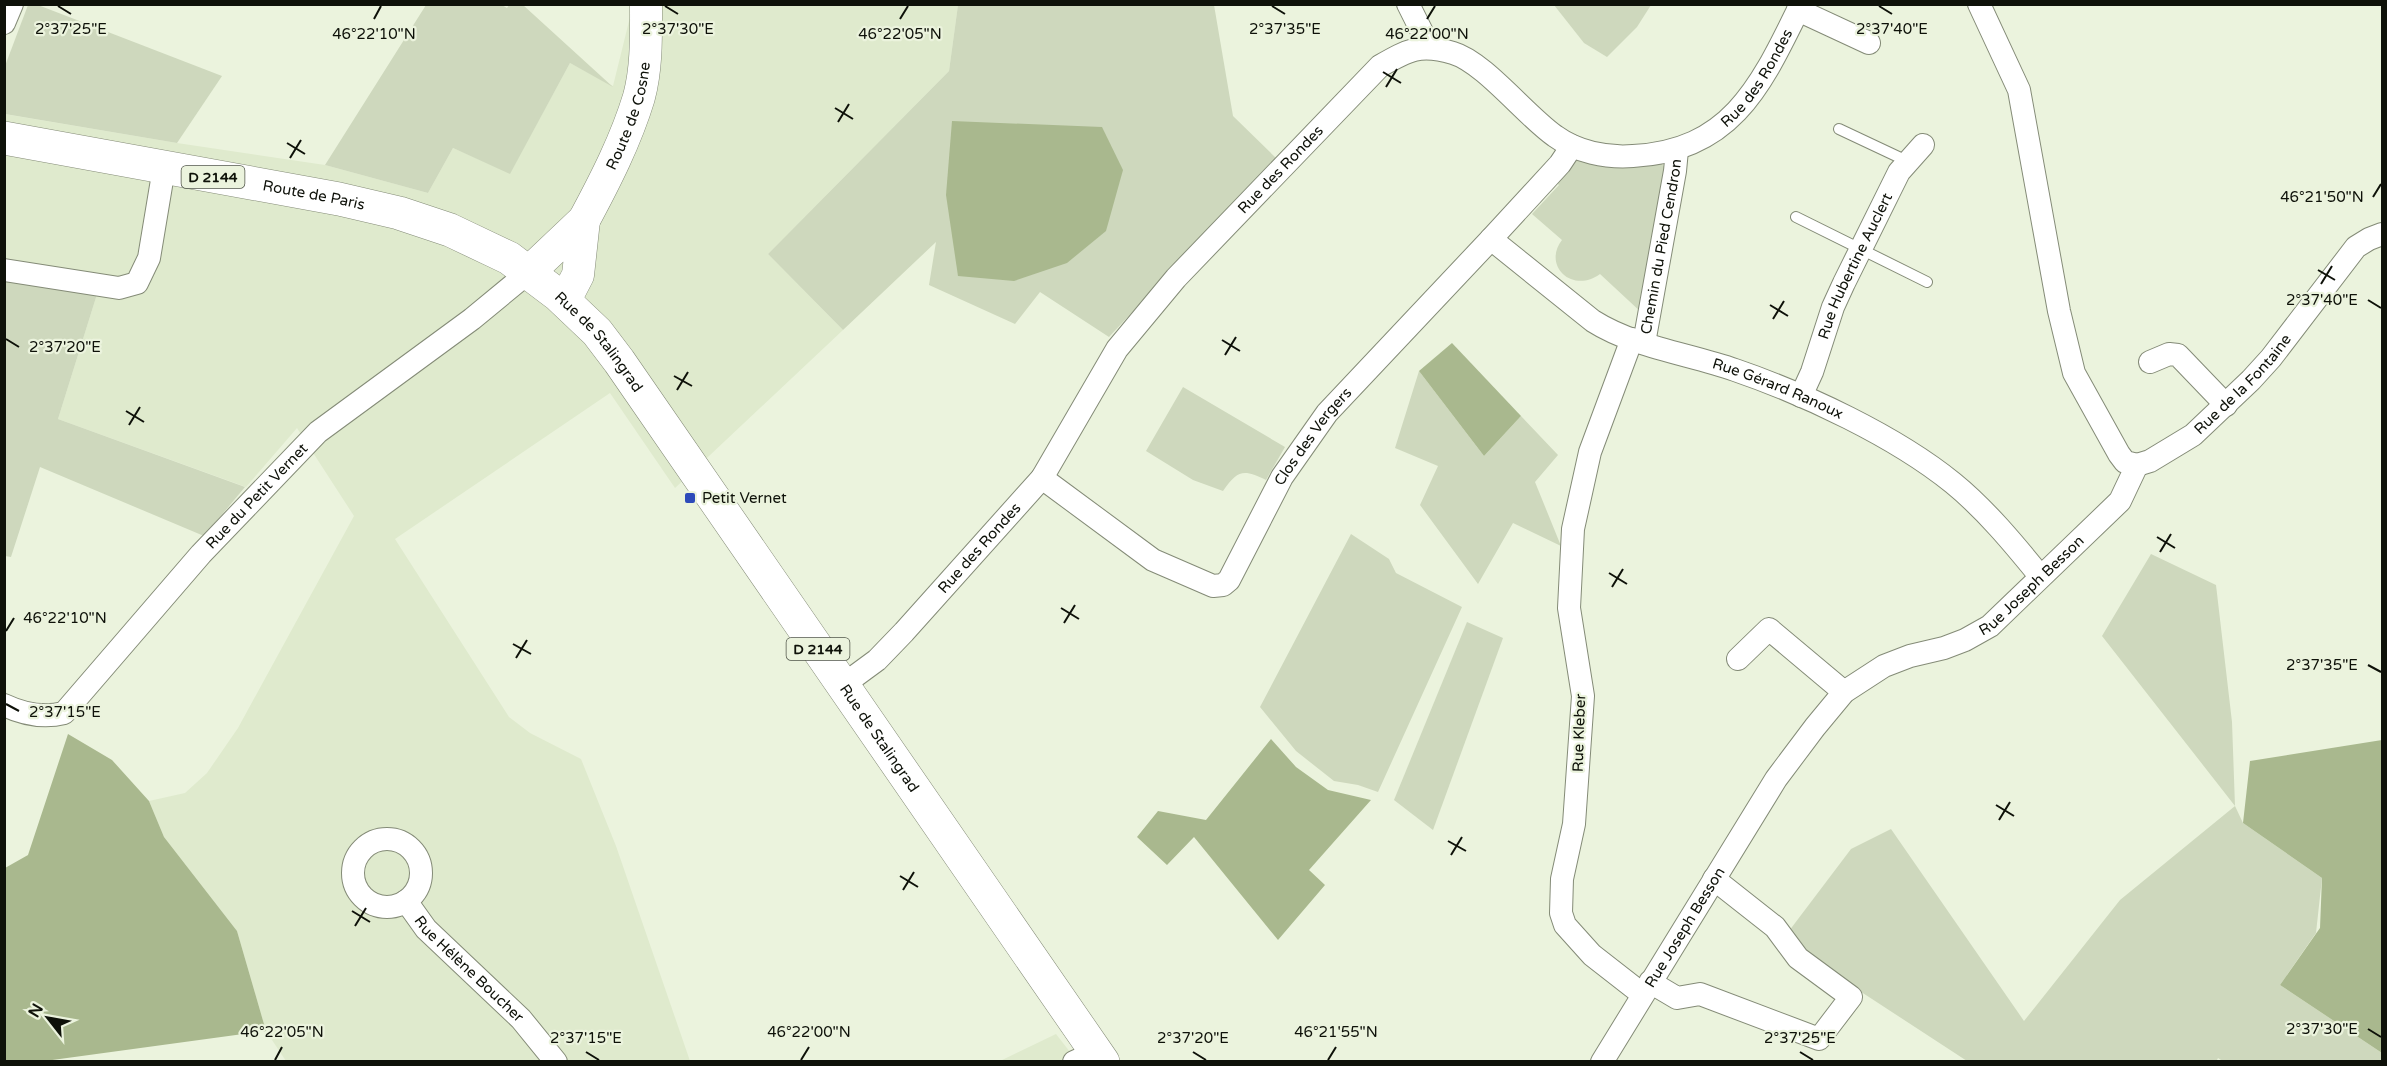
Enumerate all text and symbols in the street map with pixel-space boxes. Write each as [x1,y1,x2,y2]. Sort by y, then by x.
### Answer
text: 2°37'25"E [35,20,107,38]
text: 2°37'30"E [642,20,714,38]
text: 2°37'35"E [1249,20,1321,38]
text: 2°37'40"E [1856,20,1928,38]
text: 46°22'10"N [332,25,416,43]
text: 46°22'05"N [858,25,942,43]
text: 46°22'00"N [1385,25,1469,43]
street label: Rue des Rondes [1717,26,1796,131]
street label: Route de Cosne [602,61,654,173]
street label: Rue des Rondes [1234,122,1327,217]
street label: Chemin du Pied Cendron [1637,158,1685,336]
road number: D 2144 [182,166,244,188]
street label: Route de Paris [261,176,367,214]
text: 46°21'50"N [2280,188,2364,206]
street label: Rue Hubertine Auclert [1814,190,1896,341]
street label: Rue de Stalingrad [551,288,647,396]
text: 2°37'40"E [2286,291,2358,309]
street label: Rue de la Fontaine [2190,331,2295,438]
text: 2°37'20"E [29,338,101,356]
street label: Rue Gérard Ranoux [1710,354,1846,423]
street label: Clos des Vergers [1270,384,1355,488]
street label: Rue du Petit Vernet [202,439,312,553]
place label: Petit Vernet [702,489,787,507]
marker: Petit Vernet [683,491,697,505]
street label: Rue des Rondes [934,499,1025,597]
street label: Rue Joseph Besson [1976,532,2088,639]
text: 46°22'10"N [23,609,107,627]
road number: D 2144 [786,638,850,660]
text: 2°37'35"E [2286,656,2358,674]
street label: Rue de Stalingrad [836,681,923,795]
street label: Rue Kleber [1569,693,1589,772]
text: 2°37'15"E [29,703,101,721]
street label: Rue Joseph Besson [1641,864,1729,991]
street label: Rue Hélène Boucher [410,912,528,1026]
north arrow [18,988,78,1048]
text: N [24,1000,48,1021]
text: 2°37'30"E [2286,1020,2358,1038]
text: 46°22'05"N [240,1023,324,1041]
text: 46°22'00"N [767,1023,851,1041]
text: 46°21'55"N [1294,1023,1378,1041]
text: 2°37'15"E [550,1029,622,1047]
text: 2°37'20"E [1157,1029,1229,1047]
text: 2°37'25"E [1764,1029,1836,1047]

